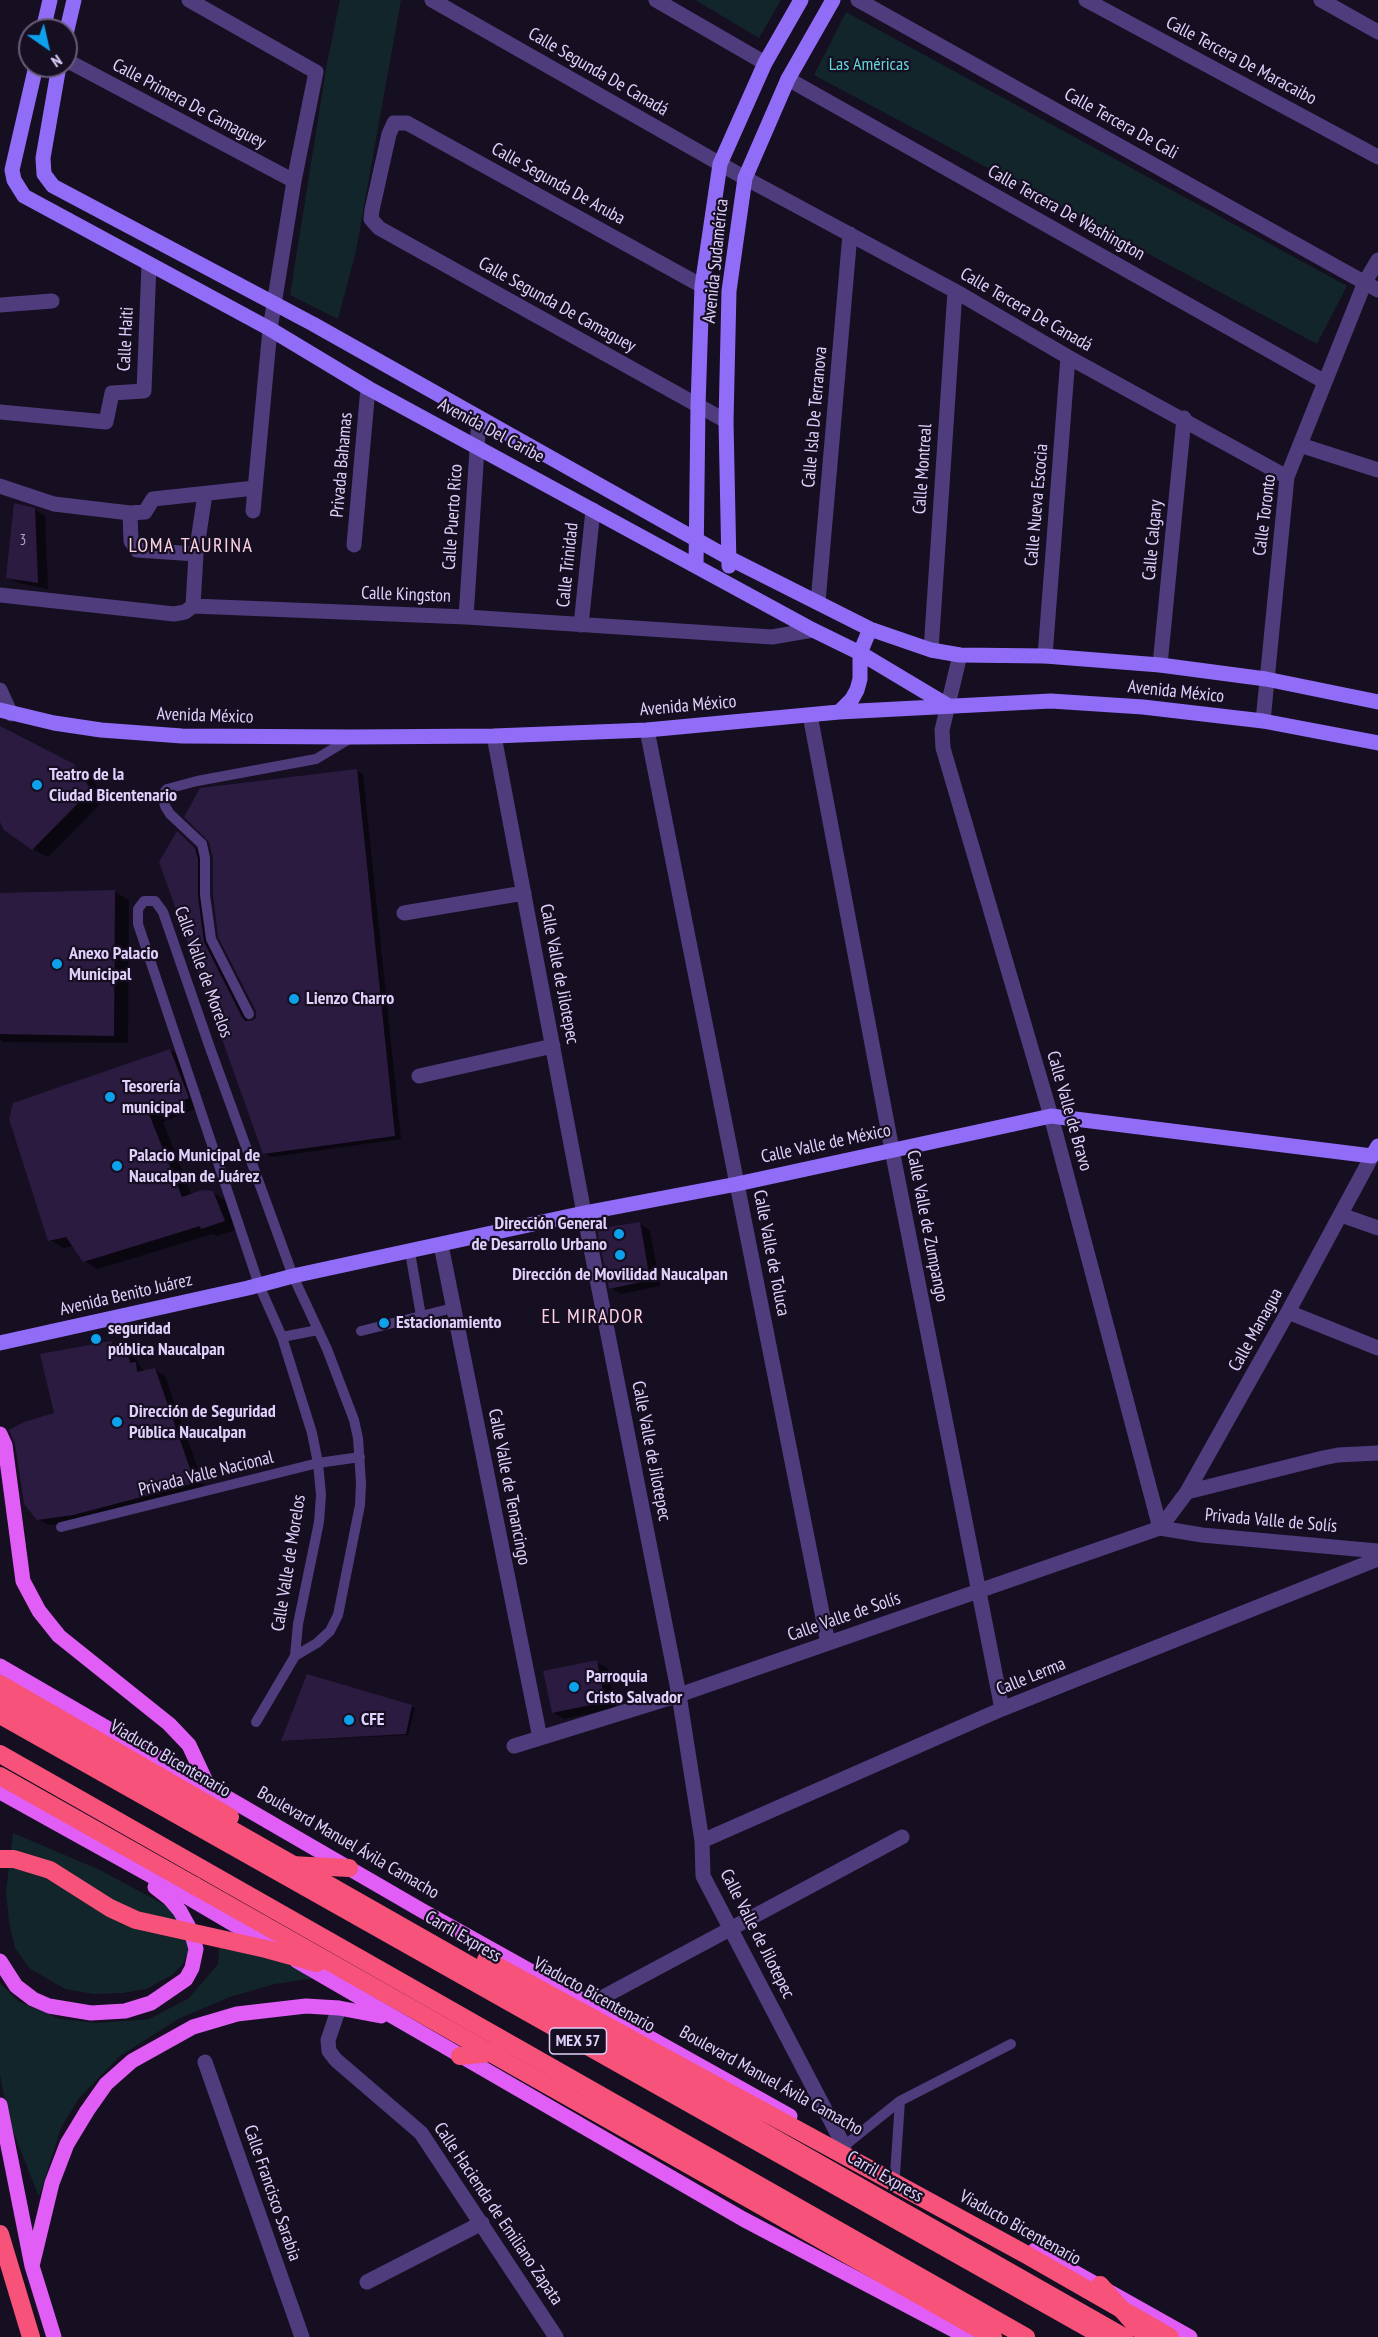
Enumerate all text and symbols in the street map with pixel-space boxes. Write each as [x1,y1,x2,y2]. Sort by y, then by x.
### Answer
street label: Calle Tercera De Maracaibo [1162,12,1320,110]
north arrow [18,18,78,78]
street label: Calle Segunda De Canadá [524,23,672,121]
text: N [48,51,66,72]
street label: Calle Primera De Camaguey [109,54,269,154]
park label: Las Américas [829,54,909,76]
street label: Calle Tercera De Cali [1060,84,1182,164]
street label: Calle Segunda De Aruba [488,138,628,230]
street label: Calle Tercera De Washington [984,161,1148,265]
street label: Avenida Sudamérica [699,198,733,324]
street label: Calle Segunda De Camaguey [475,253,639,357]
street label: Calle Tercera De Canadá [956,263,1096,357]
street label: Calle Haiti [114,306,138,372]
street label: Calle Isla De Terranova [798,346,832,488]
street label: Avenida Del Caribe [434,394,548,468]
street label: Privada Bahamas [327,412,357,518]
street label: Calle Montreal [909,423,937,515]
street label: Calle Nueva Escocia [1021,443,1053,567]
street label: Calle Puerto Rico [439,463,467,571]
street label: Calle Toronto [1249,473,1281,557]
street label: Calle Calgary [1139,499,1167,581]
street label: Calle Trinidad [553,522,583,608]
house number: 3 [20,532,26,550]
district label: LOMA TAURINA [129,534,253,558]
street label: Calle Kingston [361,583,451,607]
street label: Avenida México [1127,676,1225,708]
street label: Avenida México [639,691,737,721]
street label: Avenida México [156,704,254,728]
place label: Teatro de la Ciudad Bicentenario [49,764,177,806]
marker: Teatro de la Ciudad Bicentenario [30,778,44,792]
street label: Calle Valle de Jilotepec [535,902,583,1046]
street label: Calle Valle de Morelos [169,903,237,1041]
place label: Anexo Palacio Municipal [69,943,159,986]
marker: Anexo Palacio Municipal [50,957,64,971]
place label: Lienzo Charro [306,988,394,1010]
marker: Lienzo Charro [287,992,301,1006]
street label: Calle Valle de Bravo [1042,1049,1096,1173]
place label: Tesorería municipal [122,1076,184,1118]
marker: Tesorería municipal [103,1090,117,1104]
street label: Calle Valle de México [759,1120,893,1168]
place label: Palacio Municipal de Naucalpan de Juárez [129,1145,260,1188]
street label: Calle Valle de Zumpango [902,1148,952,1304]
marker: Palacio Municipal de Naucalpan de Juárez [110,1159,124,1173]
street label: Calle Valle de Toluca [748,1188,794,1318]
place label: Dirección General de Desarrollo Urbano [471,1213,607,1256]
marker: Dirección General de Desarrollo Urbano [612,1227,626,1241]
marker: Dirección de Movilidad Naucalpan [613,1248,627,1262]
place label: Dirección de Movilidad Naucalpan [512,1264,728,1286]
street label: Avenida Benito Juárez [58,1269,194,1321]
street label: Calle Managua [1224,1285,1288,1375]
district label: EL MIRADOR [541,1305,645,1329]
place label: Estacionamiento [396,1312,502,1334]
marker: Estacionamiento [377,1316,391,1330]
place label: seguridad pública Naucalpan [108,1318,225,1360]
marker: seguridad pública Naucalpan [89,1332,103,1346]
street label: Calle Valle de Jilotepec [627,1379,675,1523]
place label: Dirección de Seguridad Pública Naucalpan [129,1401,276,1444]
street label: Calle Valle de Tenancingo [483,1407,535,1567]
marker: Dirección de Seguridad Pública Naucalpan [110,1415,124,1429]
street label: Privada Valle Nacional [136,1447,276,1501]
street label: Calle Valle de Morelos [268,1493,310,1633]
street label: Privada Valle de Solís [1204,1504,1338,1538]
street label: Calle Valle de Solís [785,1588,903,1646]
street label: Calle Lerma [993,1653,1069,1701]
place label: Parroquia Cristo Salvador [586,1666,682,1708]
marker: Parroquia Cristo Salvador [567,1680,581,1694]
place label: CFE [361,1709,385,1731]
marker: CFE [342,1713,356,1727]
street label: Viaducto Bicentenario [106,1716,234,1802]
street label: Boulevard Manuel Ávila Camacho [253,1782,443,1904]
street label: Calle Valle de Jilotepec [715,1866,799,2002]
street label: Carril Express [421,1907,505,1967]
street label: Viaducto Bicentenario [529,1953,659,2037]
street label: Boulevard Manuel Ávila Camacho [676,2022,866,2140]
road number: MEX 57 [550,2028,606,2054]
street label: Calle Hacienda de Emiliano Zapata [429,2119,567,2309]
street label: Calle Francisco Sarabia [239,2122,305,2264]
street label: Carril Express [843,2147,927,2207]
street label: Viaducto Bicentenario [955,2186,1085,2270]

